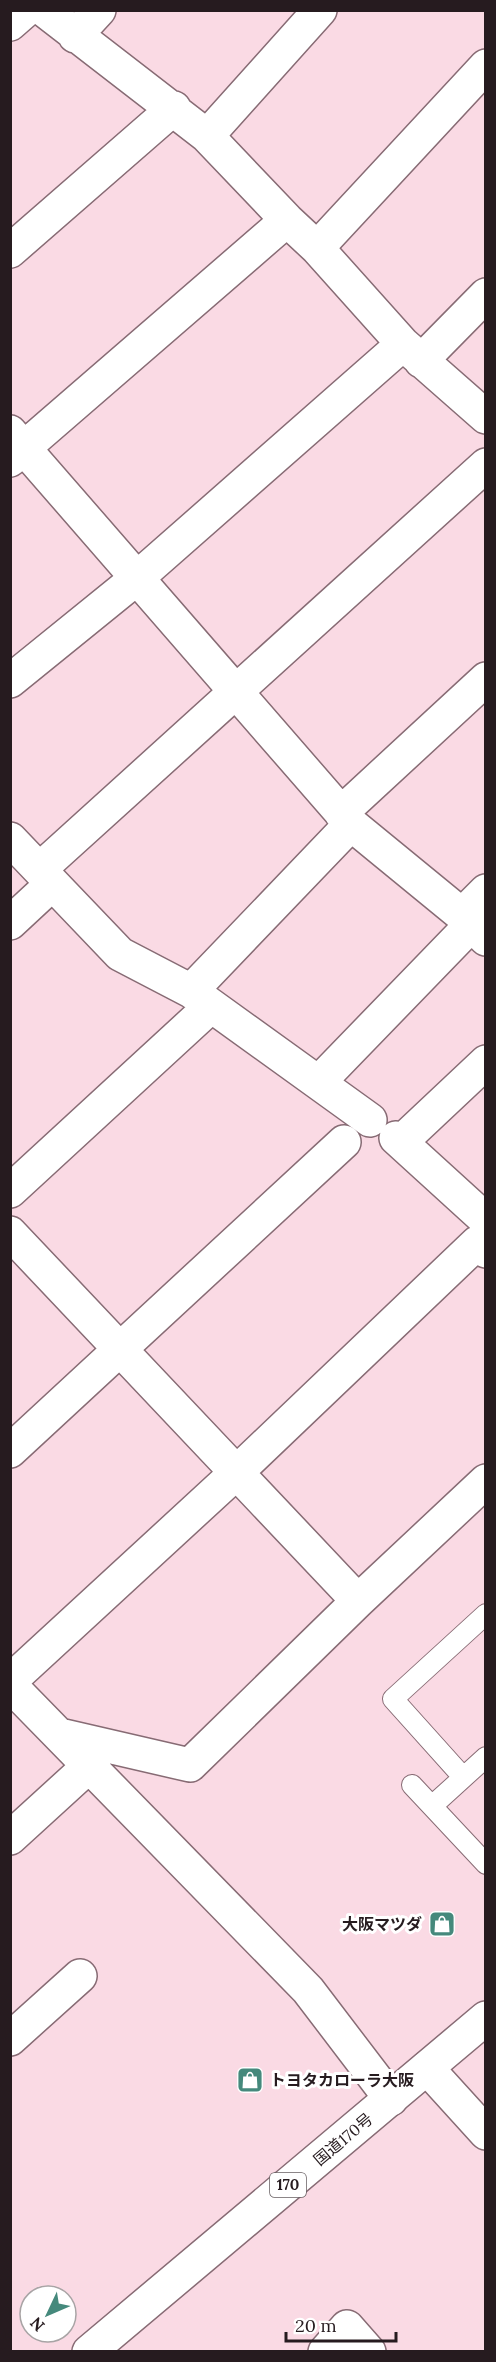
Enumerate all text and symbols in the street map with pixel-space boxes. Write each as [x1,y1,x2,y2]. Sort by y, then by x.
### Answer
shop icon: 大阪マツダ [427,1909,457,1939]
place label: 大阪マツダ [342,1914,422,1934]
shop icon: トヨタカローラ大阪 [235,2065,265,2095]
place label: トヨタカローラ大阪 [270,2070,414,2090]
street label: 国道170号 [309,2108,377,2170]
road number: 170 [270,2173,306,2197]
north arrow [18,2284,78,2344]
scale bar [286,2305,396,2343]
text: N [26,2313,49,2336]
text: 20 m [295,2314,337,2337]

